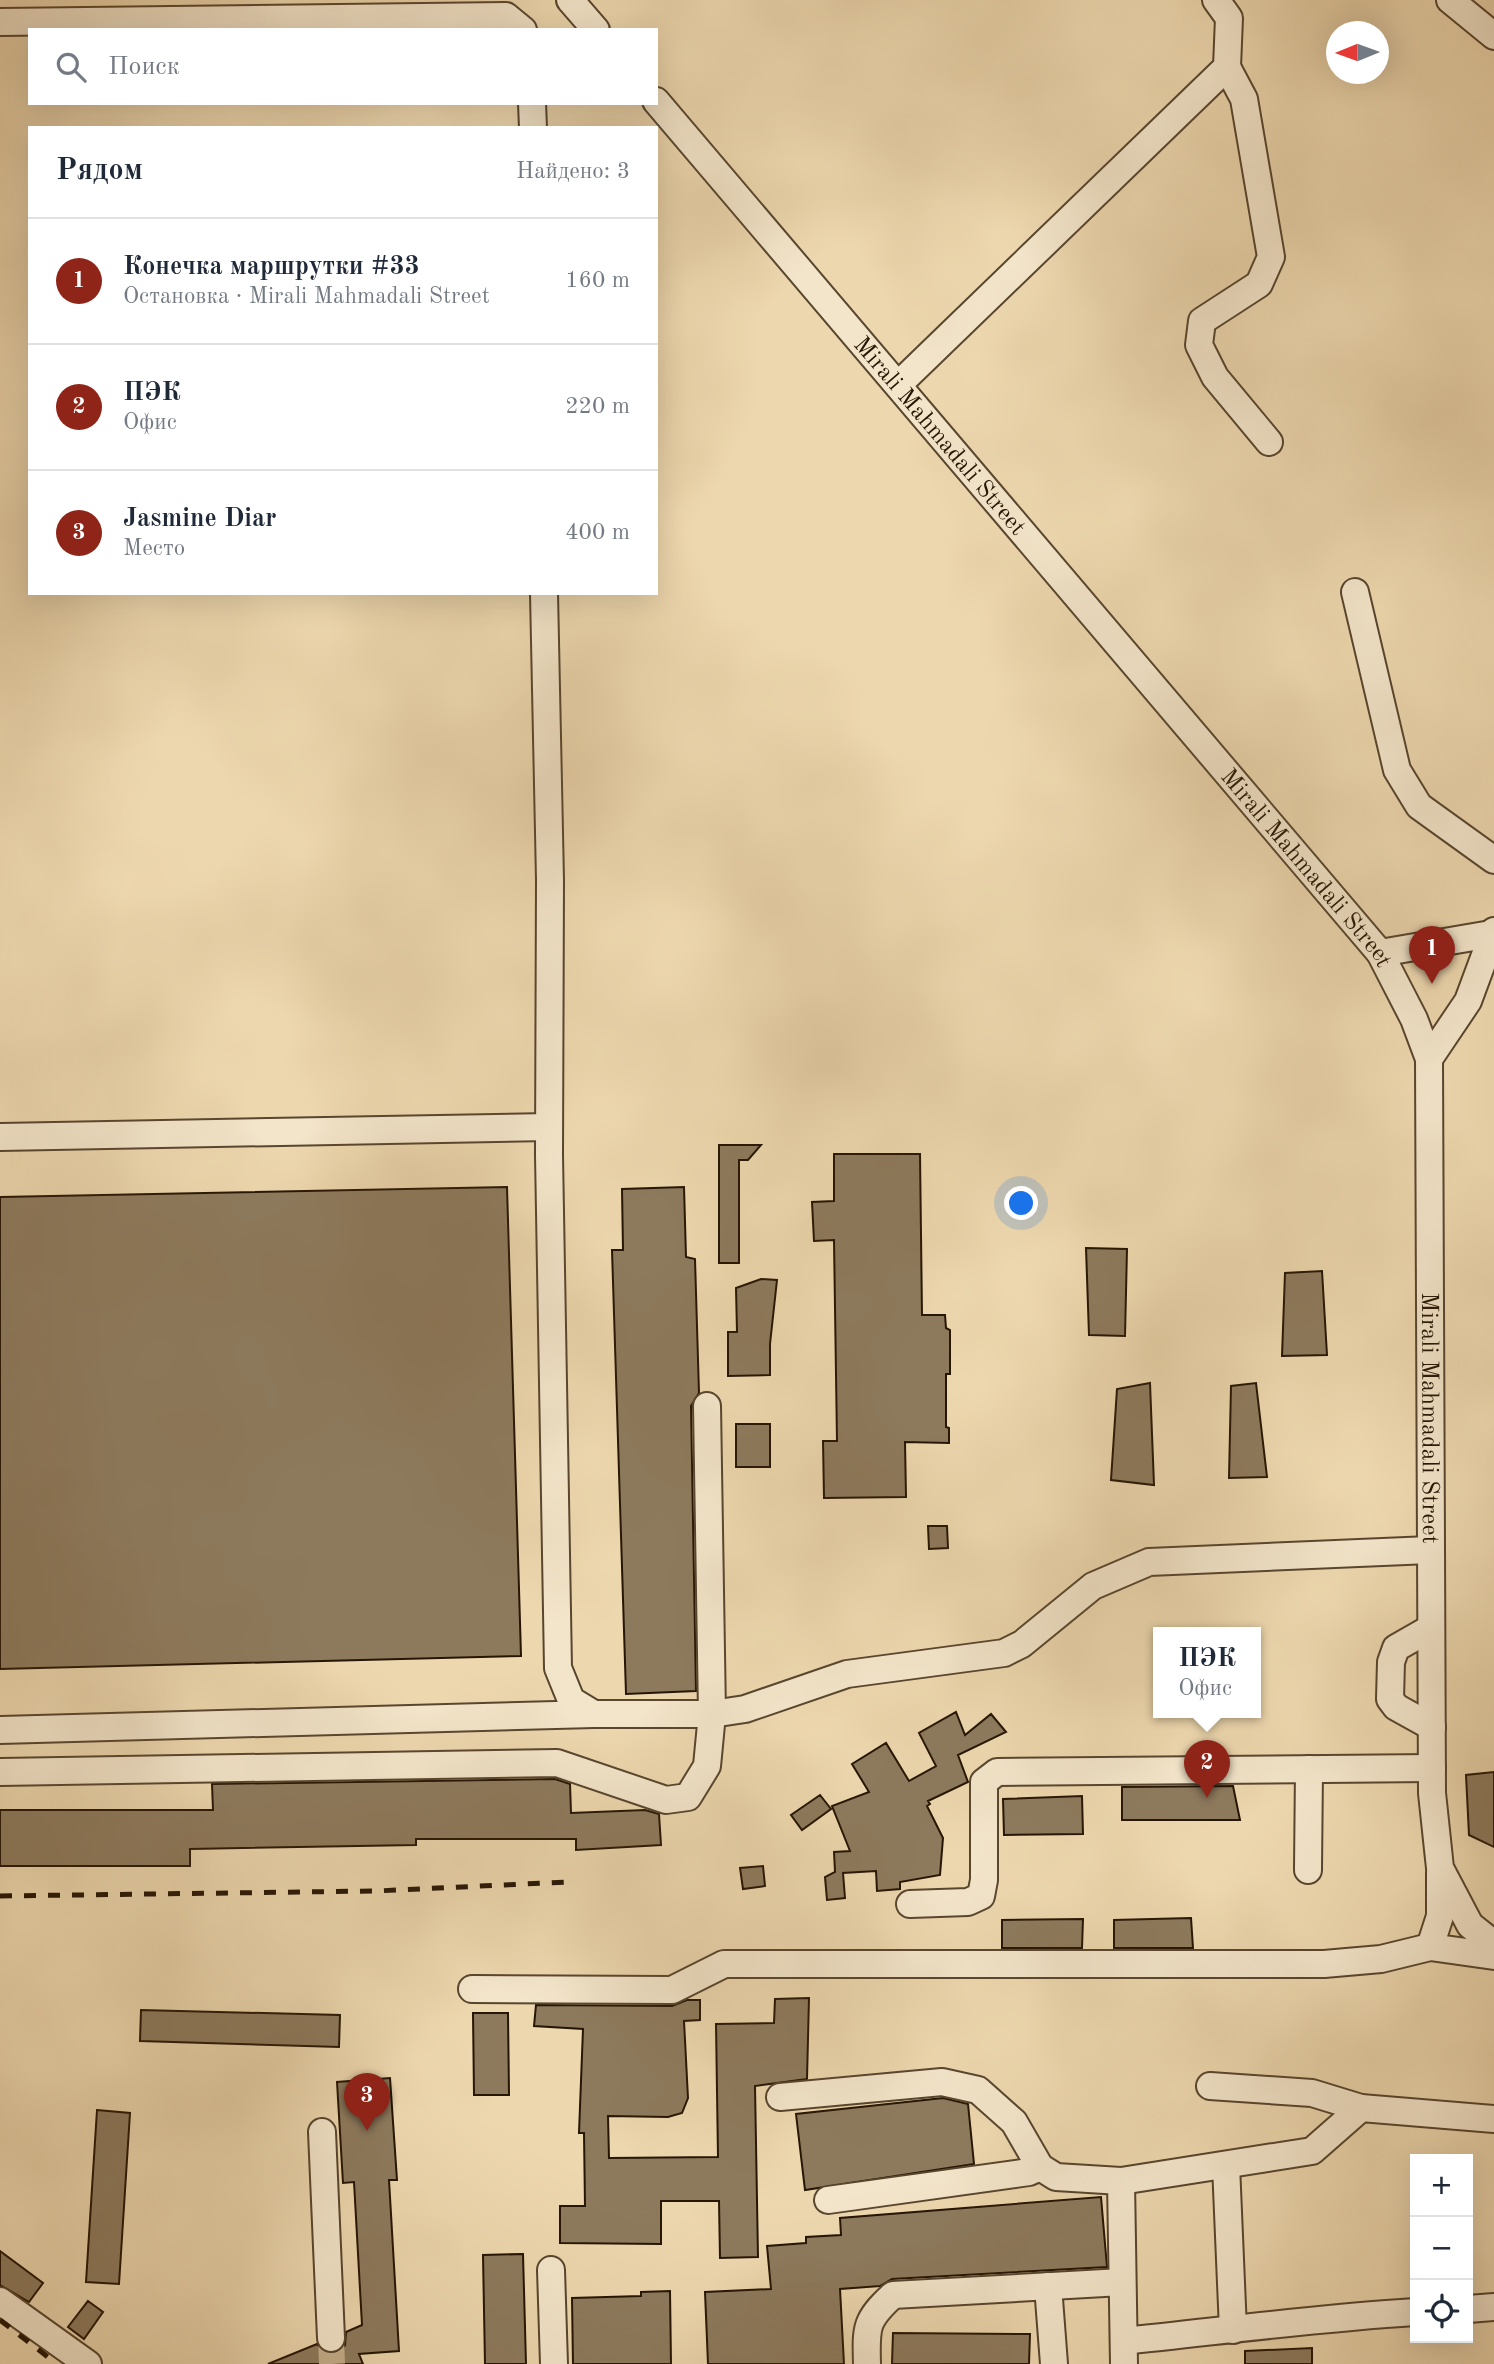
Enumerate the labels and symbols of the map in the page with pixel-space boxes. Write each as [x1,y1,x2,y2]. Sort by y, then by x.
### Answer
north arrow [1326,21,1389,84]
street label: Mirali Mahmadali Street [848,333,1029,541]
street label: Mirali Mahmadali Street [1215,765,1395,972]
pin: 1 [1409,926,1455,984]
your location [1004,1186,1038,1220]
street label: Mirali Mahmadali Street [1416,1292,1441,1544]
pin: 2 [1184,1740,1230,1798]
pin: 3 [344,2073,390,2131]

